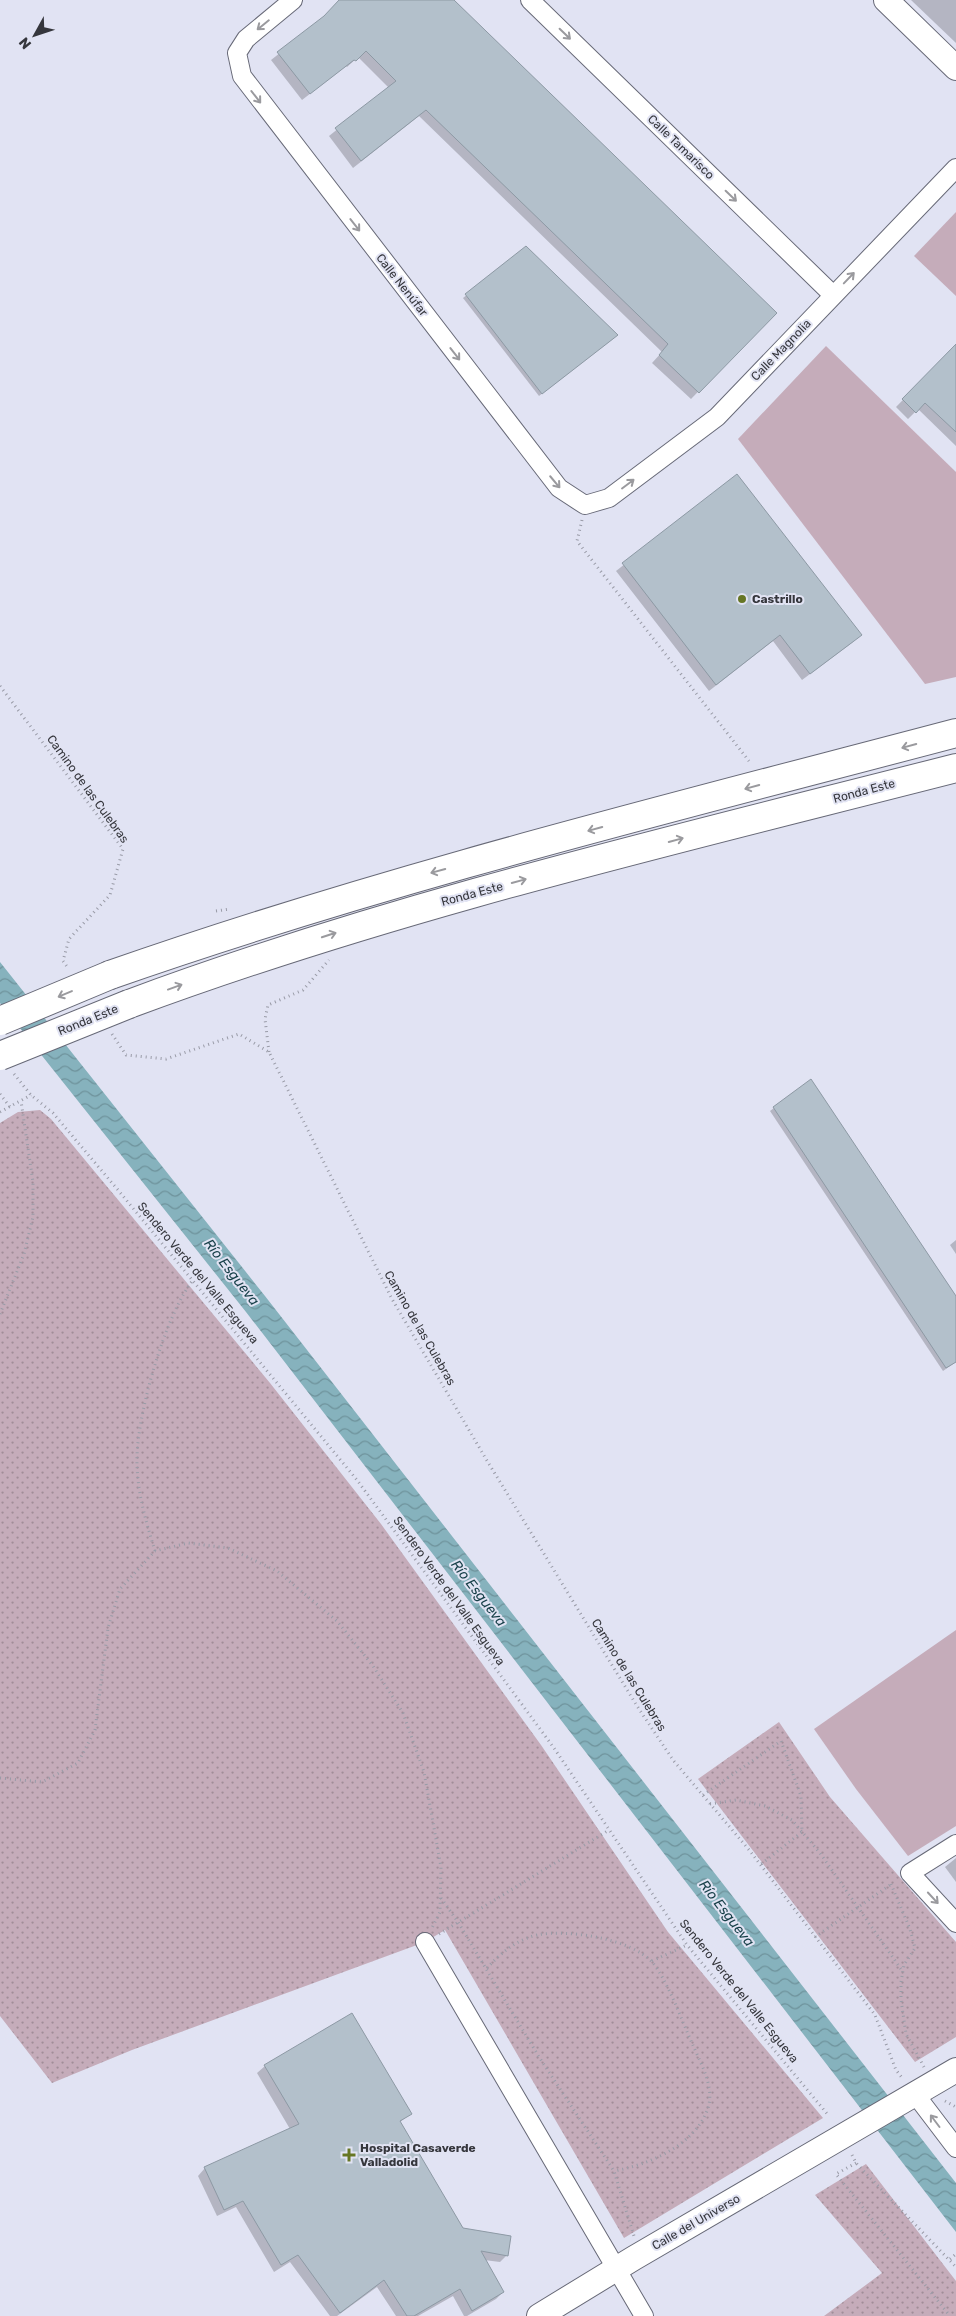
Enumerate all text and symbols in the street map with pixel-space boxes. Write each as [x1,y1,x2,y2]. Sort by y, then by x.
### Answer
north arrow [10,10,60,60]
one-way arrow [257,19,270,30]
one-way arrow [558,28,571,40]
text: N [16,34,35,52]
one-way arrow [251,90,261,104]
street label: Calle Tamarisco [645,112,717,182]
one-way arrow [725,190,738,202]
one-way arrow [350,218,361,231]
street label: Calle Nenúfar [373,251,431,319]
one-way arrow [843,272,855,285]
street label: Calle Magnolia [748,316,814,384]
one-way arrow [450,347,460,361]
one-way arrow [549,475,560,488]
one-way arrow [621,478,634,489]
place label: Castrillo [752,592,803,606]
marker: Castrillo [736,593,748,605]
street label: Camino de las Culebras [44,732,132,846]
one-way arrow [901,741,917,751]
street label: Ronda Este [832,776,897,806]
one-way arrow [744,783,760,793]
one-way arrow [587,825,603,835]
one-way arrow [668,835,684,844]
one-way arrow [430,867,446,876]
one-way arrow [511,876,527,886]
street label: Ronda Este [440,879,505,909]
one-way arrow [321,930,337,940]
one-way arrow [167,982,182,991]
one-way arrow [58,990,73,999]
street label: Ronda Este [56,1002,120,1038]
street label: Sendero Verde del Valle Esgueva [135,1199,261,1347]
water label: Río Esgueva [200,1236,263,1309]
street label: Camino de las Culebras [381,1268,459,1388]
street label: Sendero Verde del Valle Esgueva [390,1514,508,1668]
water label: Río Esgueva [447,1557,510,1630]
street label: Camino de las Culebras [589,1616,669,1734]
water label: Río Esgueva [695,1877,758,1950]
one-way arrow [927,1892,939,1905]
street label: Sendero Verde del Valle Esgueva [677,1916,801,2066]
one-way arrow [930,2115,941,2128]
place label: Hospital Casaverde Valladolid [360,2141,476,2169]
marker: Hospital Casaverde Valladolid [342,2148,356,2162]
street label: Calle del Universo [650,2191,743,2253]

